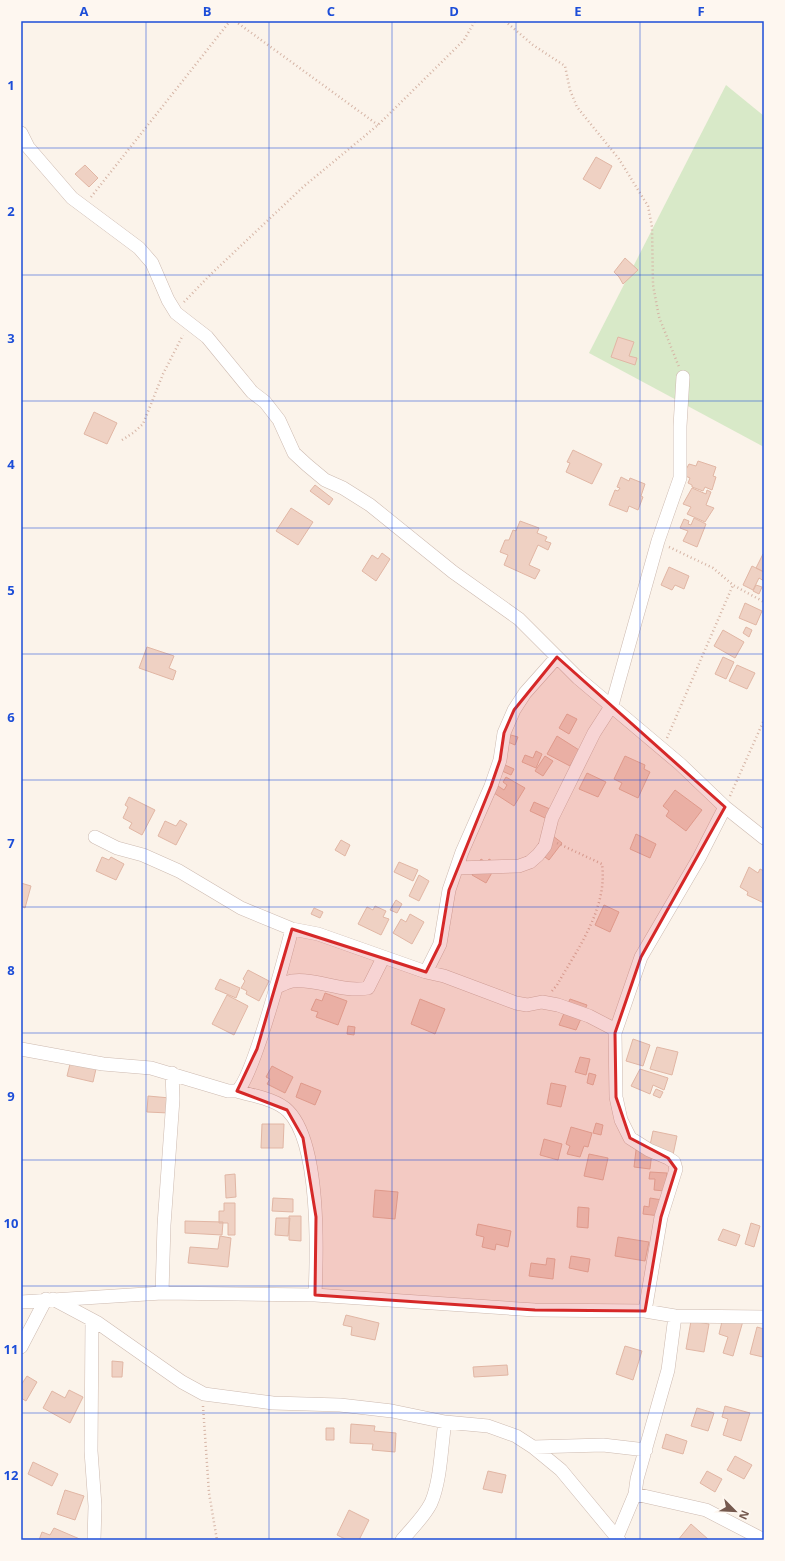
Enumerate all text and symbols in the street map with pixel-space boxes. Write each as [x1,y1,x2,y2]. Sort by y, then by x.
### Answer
text: A [80,2,89,20]
text: B [203,2,212,20]
text: C [327,2,335,20]
text: D [449,2,459,20]
text: E [574,2,582,20]
text: F [697,2,705,20]
text: 1 [7,76,15,94]
text: 2 [7,202,15,220]
text: 3 [7,329,15,347]
text: 4 [7,455,15,473]
text: 5 [7,581,15,599]
text: 6 [7,708,15,726]
text: 7 [7,834,15,852]
text: 8 [7,961,15,979]
text: 9 [7,1087,15,1105]
text: 10 [4,1214,18,1232]
text: 11 [4,1340,18,1358]
text: 12 [4,1466,19,1484]
north arrow [715,1491,755,1531]
text: N [736,1508,753,1522]

